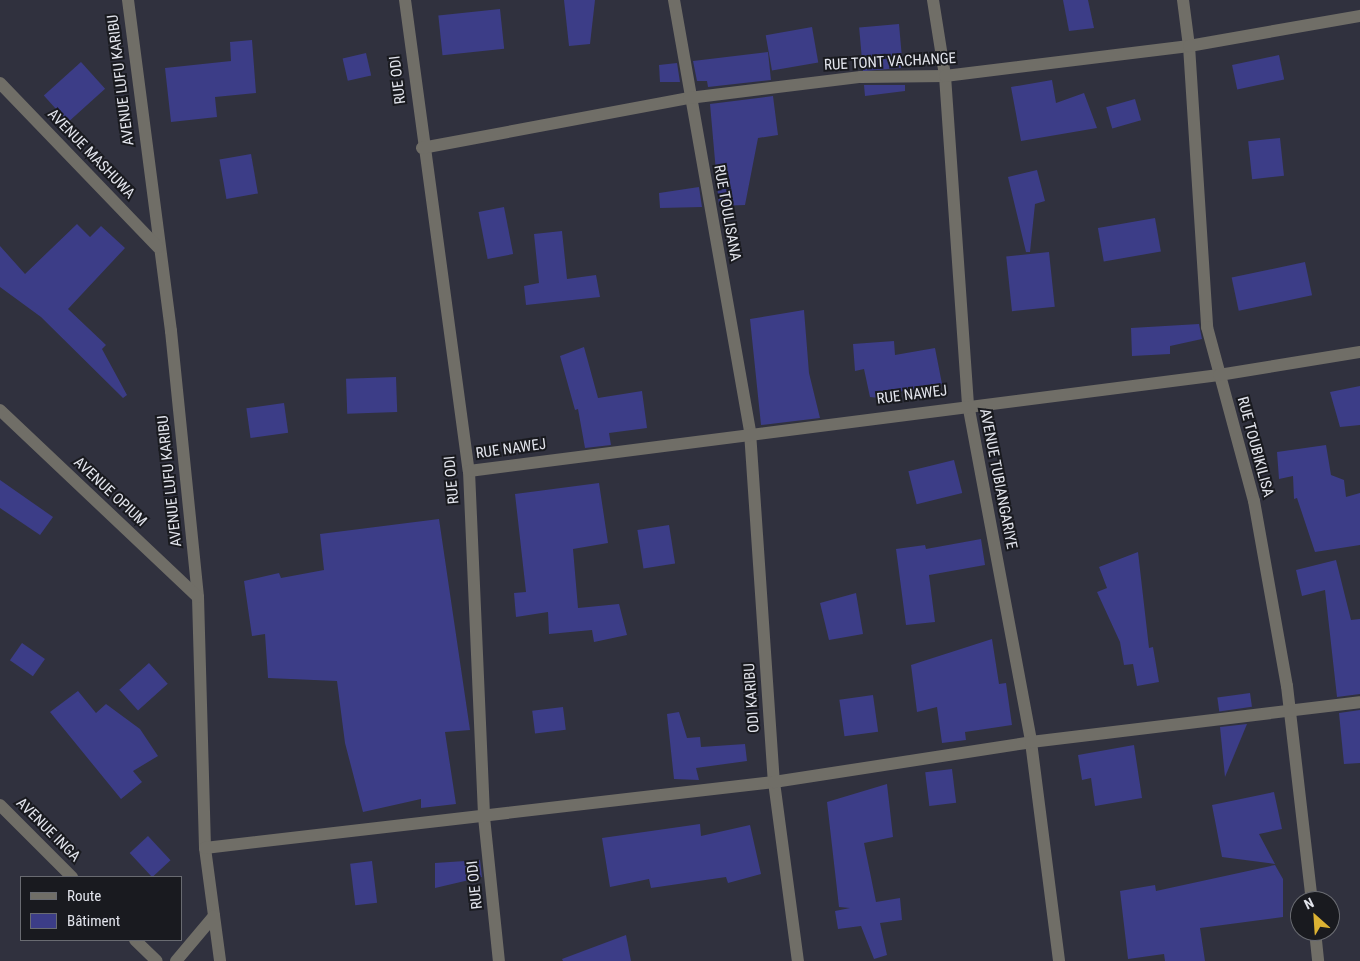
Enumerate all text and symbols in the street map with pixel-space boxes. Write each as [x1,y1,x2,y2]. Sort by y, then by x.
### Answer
street label: AVENUE LUFU KARIBU [104,13,138,147]
street label: RUE TONT VACHANGE [823,50,957,74]
street label: RUE ODI [386,55,410,105]
street label: AVENUE MASHUWA [44,105,138,203]
street label: RUE TOULISANA [710,163,744,263]
street label: RUE NAWEJ [876,382,948,408]
street label: RUE TOUBIKILISA [1233,395,1277,499]
street label: AVENUE TUBIANGARIYE [976,407,1020,551]
street label: AVENUE LUFU KARIBU [154,414,186,548]
street label: RUE NAWEJ [475,435,547,463]
street label: AVENUE OPIUM [70,454,150,530]
street label: RUE ODI [441,455,463,505]
street label: ODI KARIBU [741,662,763,734]
street label: AVENUE INGA [12,794,84,866]
street label: RUE ODI [464,860,486,910]
legend [20,876,182,941]
text: Route [67,887,101,905]
north arrow [1290,891,1340,941]
text: N [1301,894,1316,912]
text: Bâtiment [67,912,120,930]

